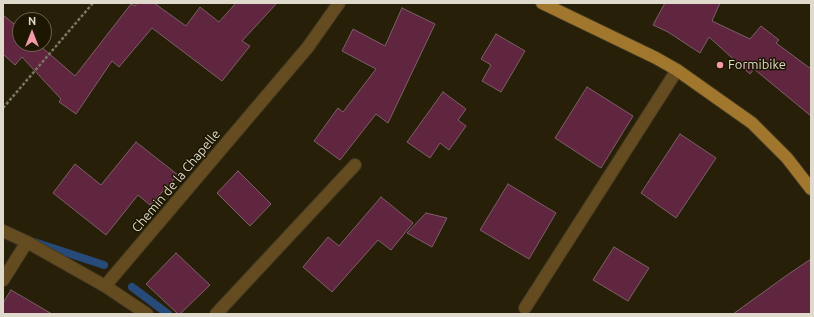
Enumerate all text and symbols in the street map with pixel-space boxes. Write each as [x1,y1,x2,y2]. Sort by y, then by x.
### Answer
north arrow [12,12,52,52]
text: N [28,15,36,27]
place label: Formibike [728,57,786,73]
marker: Formibike [715,60,725,70]
street label: Chemin de la Chapelle [129,127,223,235]

